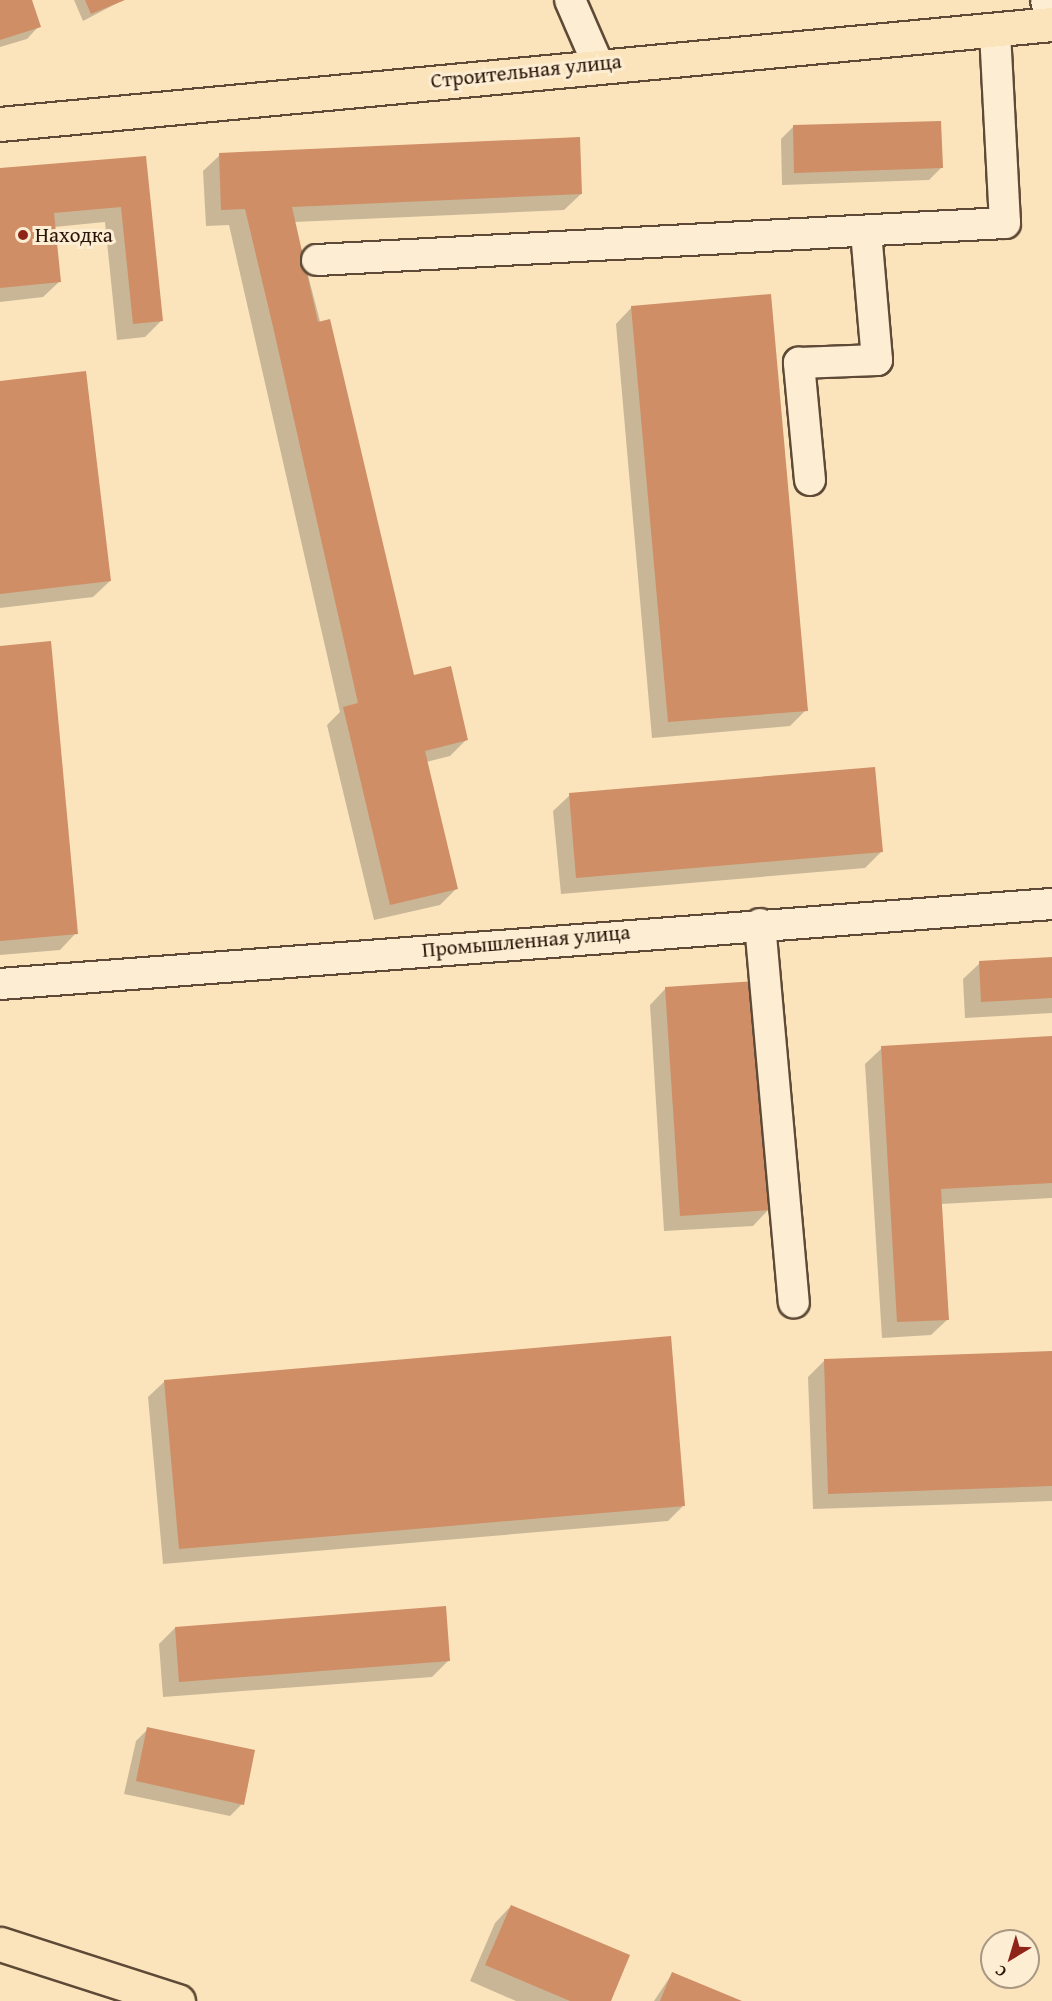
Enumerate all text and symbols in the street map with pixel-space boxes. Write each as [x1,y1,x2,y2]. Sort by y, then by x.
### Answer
street label: Строительная улица [429,48,623,94]
place label: Находка [35,222,113,248]
marker: Находка [16,228,30,242]
street label: Промышленная улица [421,919,631,963]
north arrow [980,1929,1040,1989]
text: С [989,1959,1011,1984]

